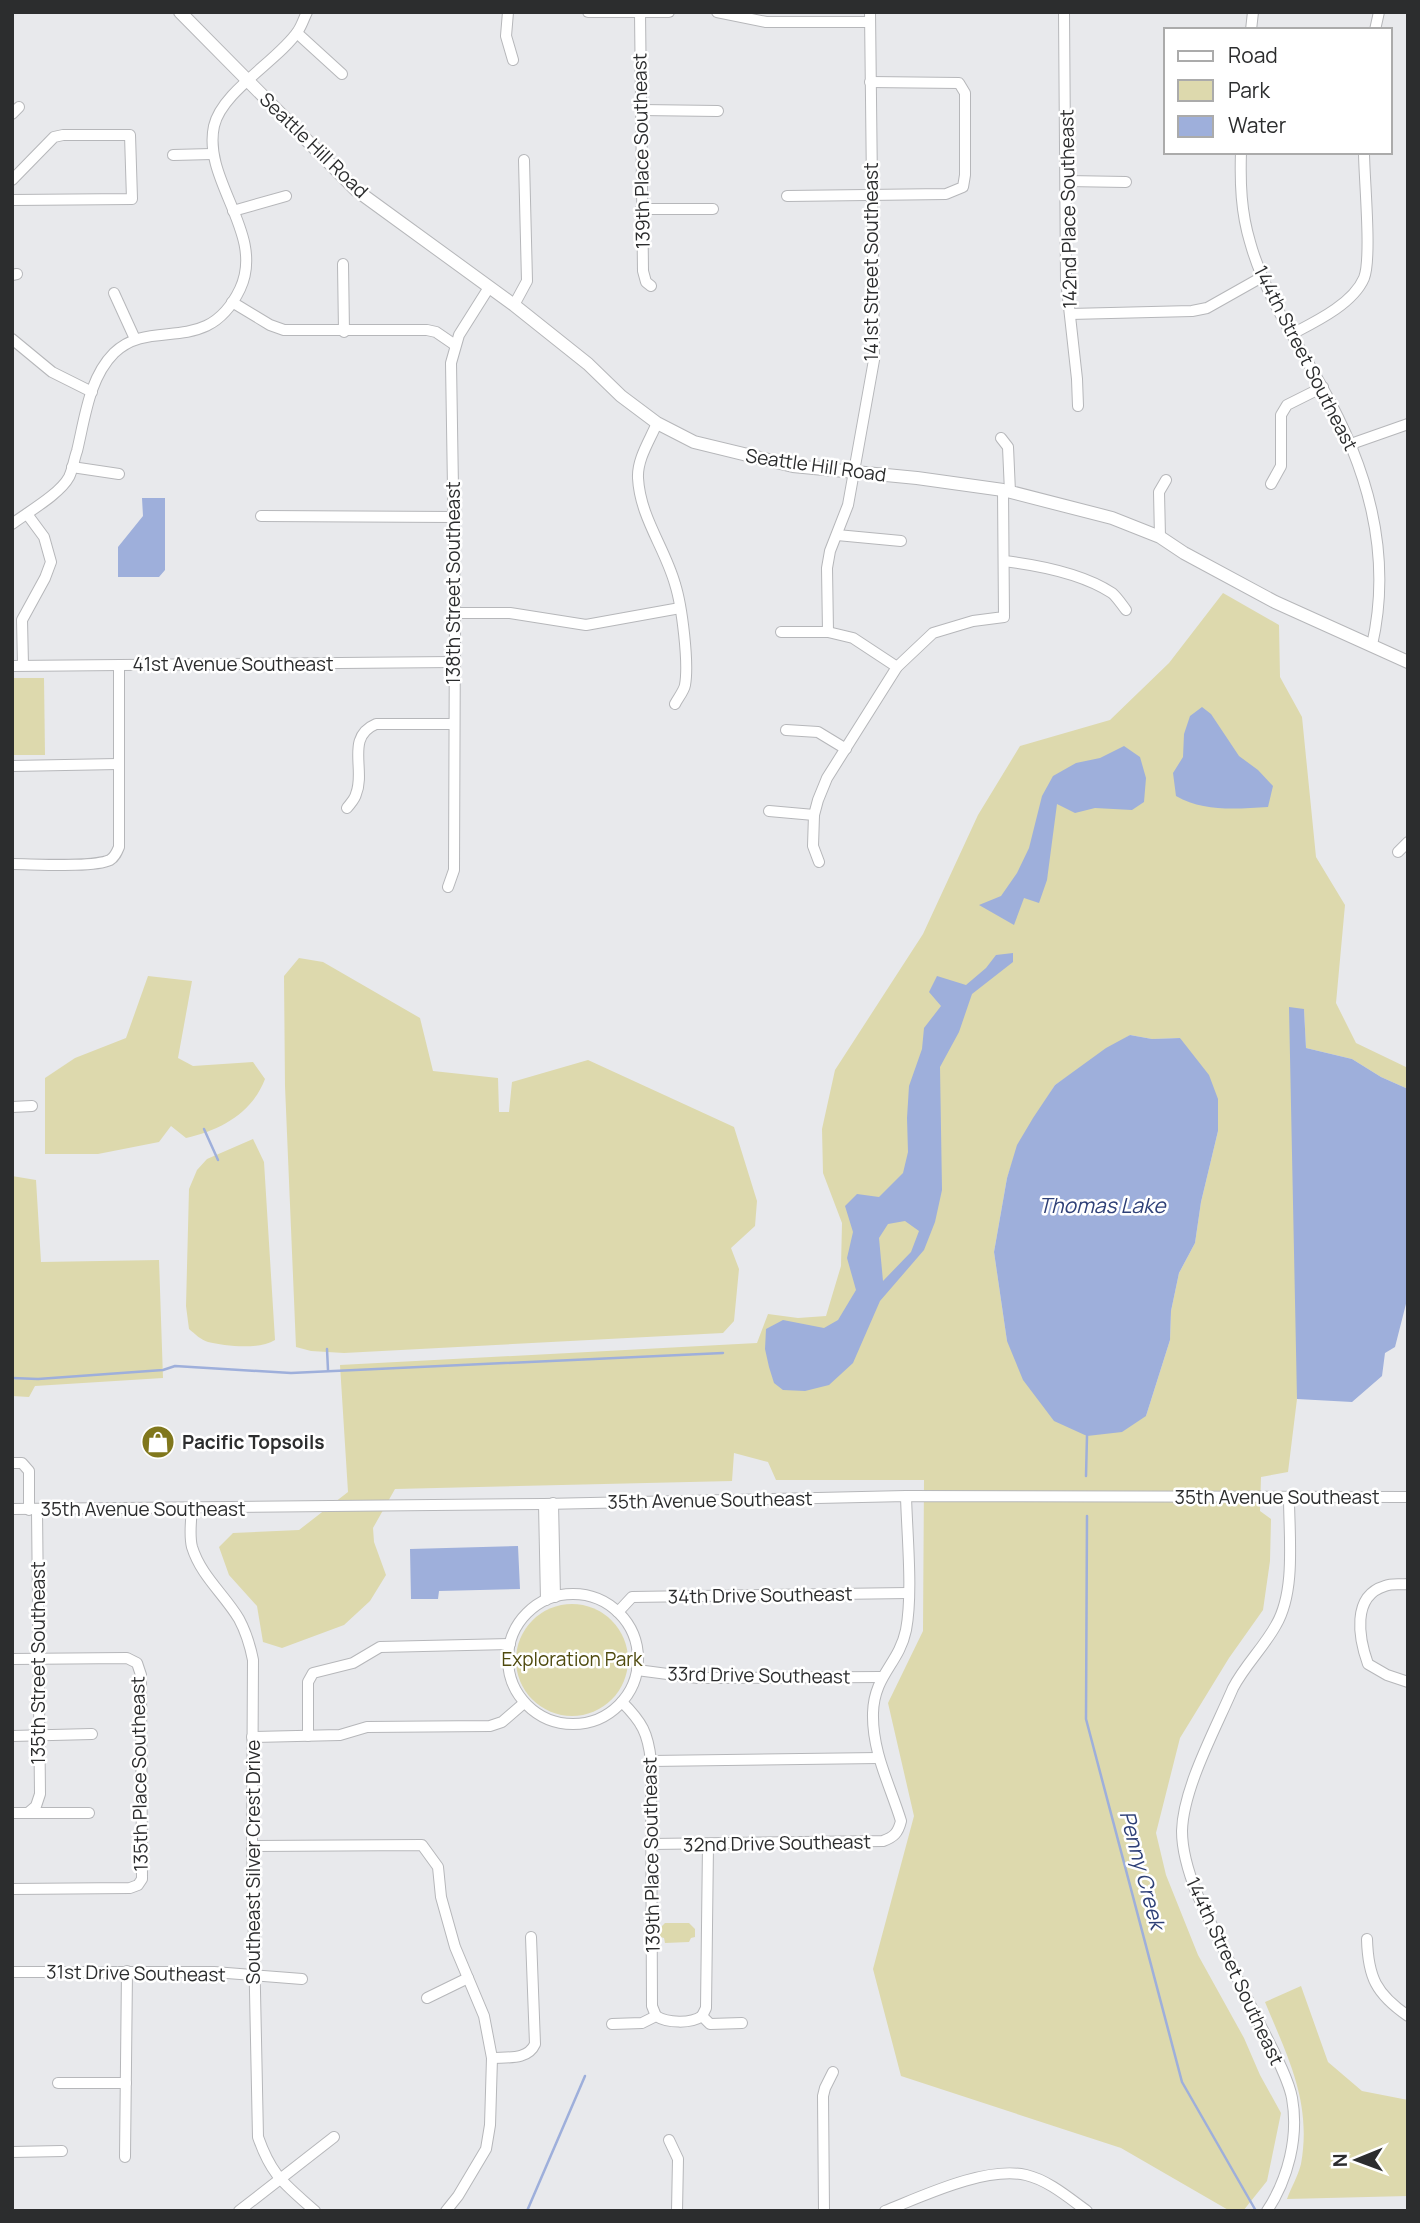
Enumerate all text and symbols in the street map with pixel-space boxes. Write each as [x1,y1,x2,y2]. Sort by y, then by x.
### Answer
legend [1164,28,1392,154]
text: Road [1228,41,1278,69]
street label: 139th Place Southeast [626,53,656,249]
text: Park [1228,76,1270,104]
street label: Seattle Hill Road [254,86,374,204]
street label: 142nd Place Southeast [1053,109,1083,309]
text: Water [1228,111,1287,139]
street label: 141st Street Southeast [858,162,884,362]
street label: 144th Street Southeast [1248,261,1364,455]
street label: Seattle Hill Road [744,442,888,488]
street label: 138th Street Southeast [440,481,466,685]
street label: 41st Avenue Southeast [132,651,334,677]
water label: Thomas Lake [1039,1191,1167,1219]
shop icon: Pacific Topsoils [139,1423,177,1461]
place label: Pacific Topsoils [182,1429,325,1455]
street label: 35th Avenue Southeast [1174,1484,1380,1510]
street label: 35th Avenue Southeast [607,1485,813,1515]
street label: 35th Avenue Southeast [40,1496,246,1522]
street label: 135th Street Southeast [25,1561,51,1765]
street label: 34th Drive Southeast [667,1580,853,1610]
park label: Exploration Park [501,1646,643,1672]
street label: 33rd Drive Southeast [667,1660,851,1690]
street label: 135th Place Southeast [124,1676,154,1872]
street label: Southeast Silver Crest Drive [240,1740,266,1984]
street label: 139th Place Southeast [636,1757,666,1953]
water label: Penny Creek [1114,1807,1173,1935]
street label: 32nd Drive Southeast [683,1828,871,1858]
street label: 144th Street Southeast [1180,1873,1290,2069]
street label: 31st Drive Southeast [46,1958,226,1988]
north arrow [1322,2125,1392,2195]
text: N [1327,2153,1353,2167]

